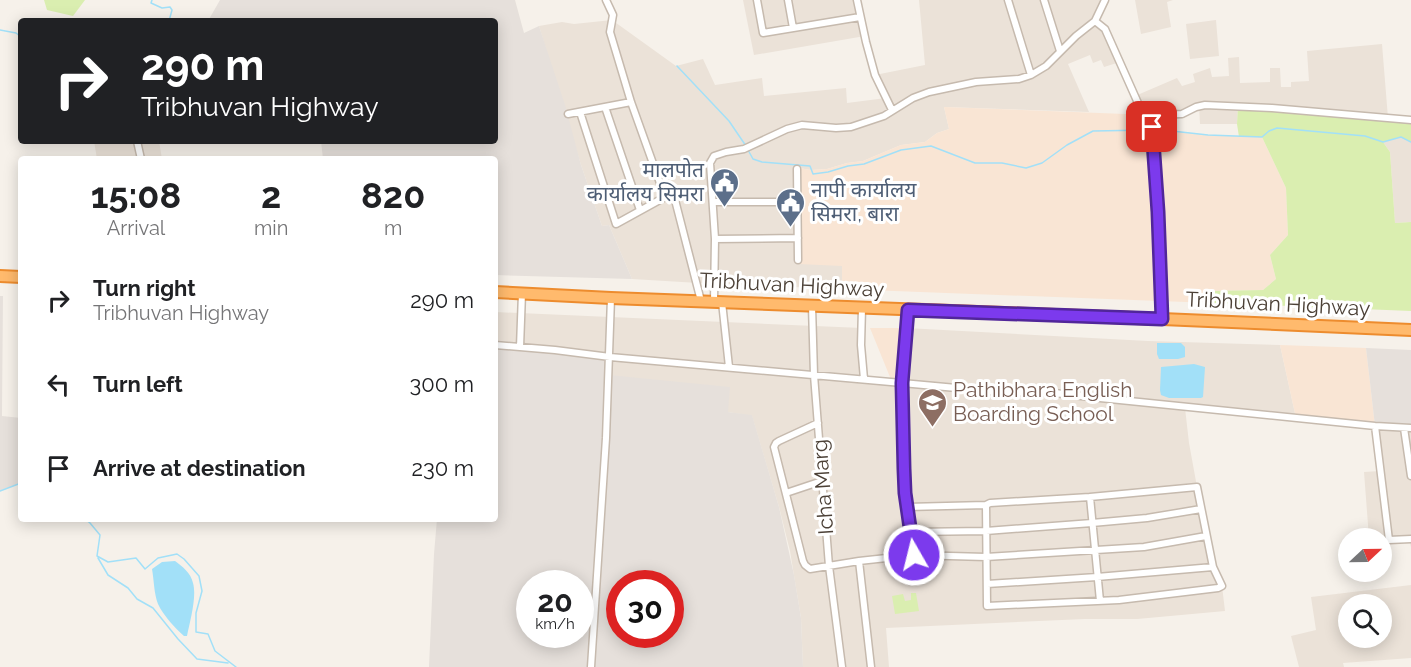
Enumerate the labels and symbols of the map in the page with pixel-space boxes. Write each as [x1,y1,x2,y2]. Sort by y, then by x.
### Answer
pin [1126,101,1177,152]
place label: मालपोत कार्यालय सिमरा [587,157,705,206]
public building icon: मालपोत कार्यालय सिमरा [709,166,741,208]
place label: नापी कार्यालय सिमरा, बारा [811,177,917,226]
public building icon: नापी कार्यालय सिमरा, बारा [774,186,806,228]
street label: Tribhuvan Highway [699,267,885,302]
street label: Tribhuvan Highway [1185,286,1371,321]
place label: Pathibhara English Boarding School [953,377,1133,426]
school or university icon: Pathibhara English Boarding School [916,386,948,428]
street label: Icha Marg [807,439,838,536]
position arrow [882,523,946,587]
north arrow [1338,528,1392,582]
speed limit sign: 30 [606,570,684,648]

